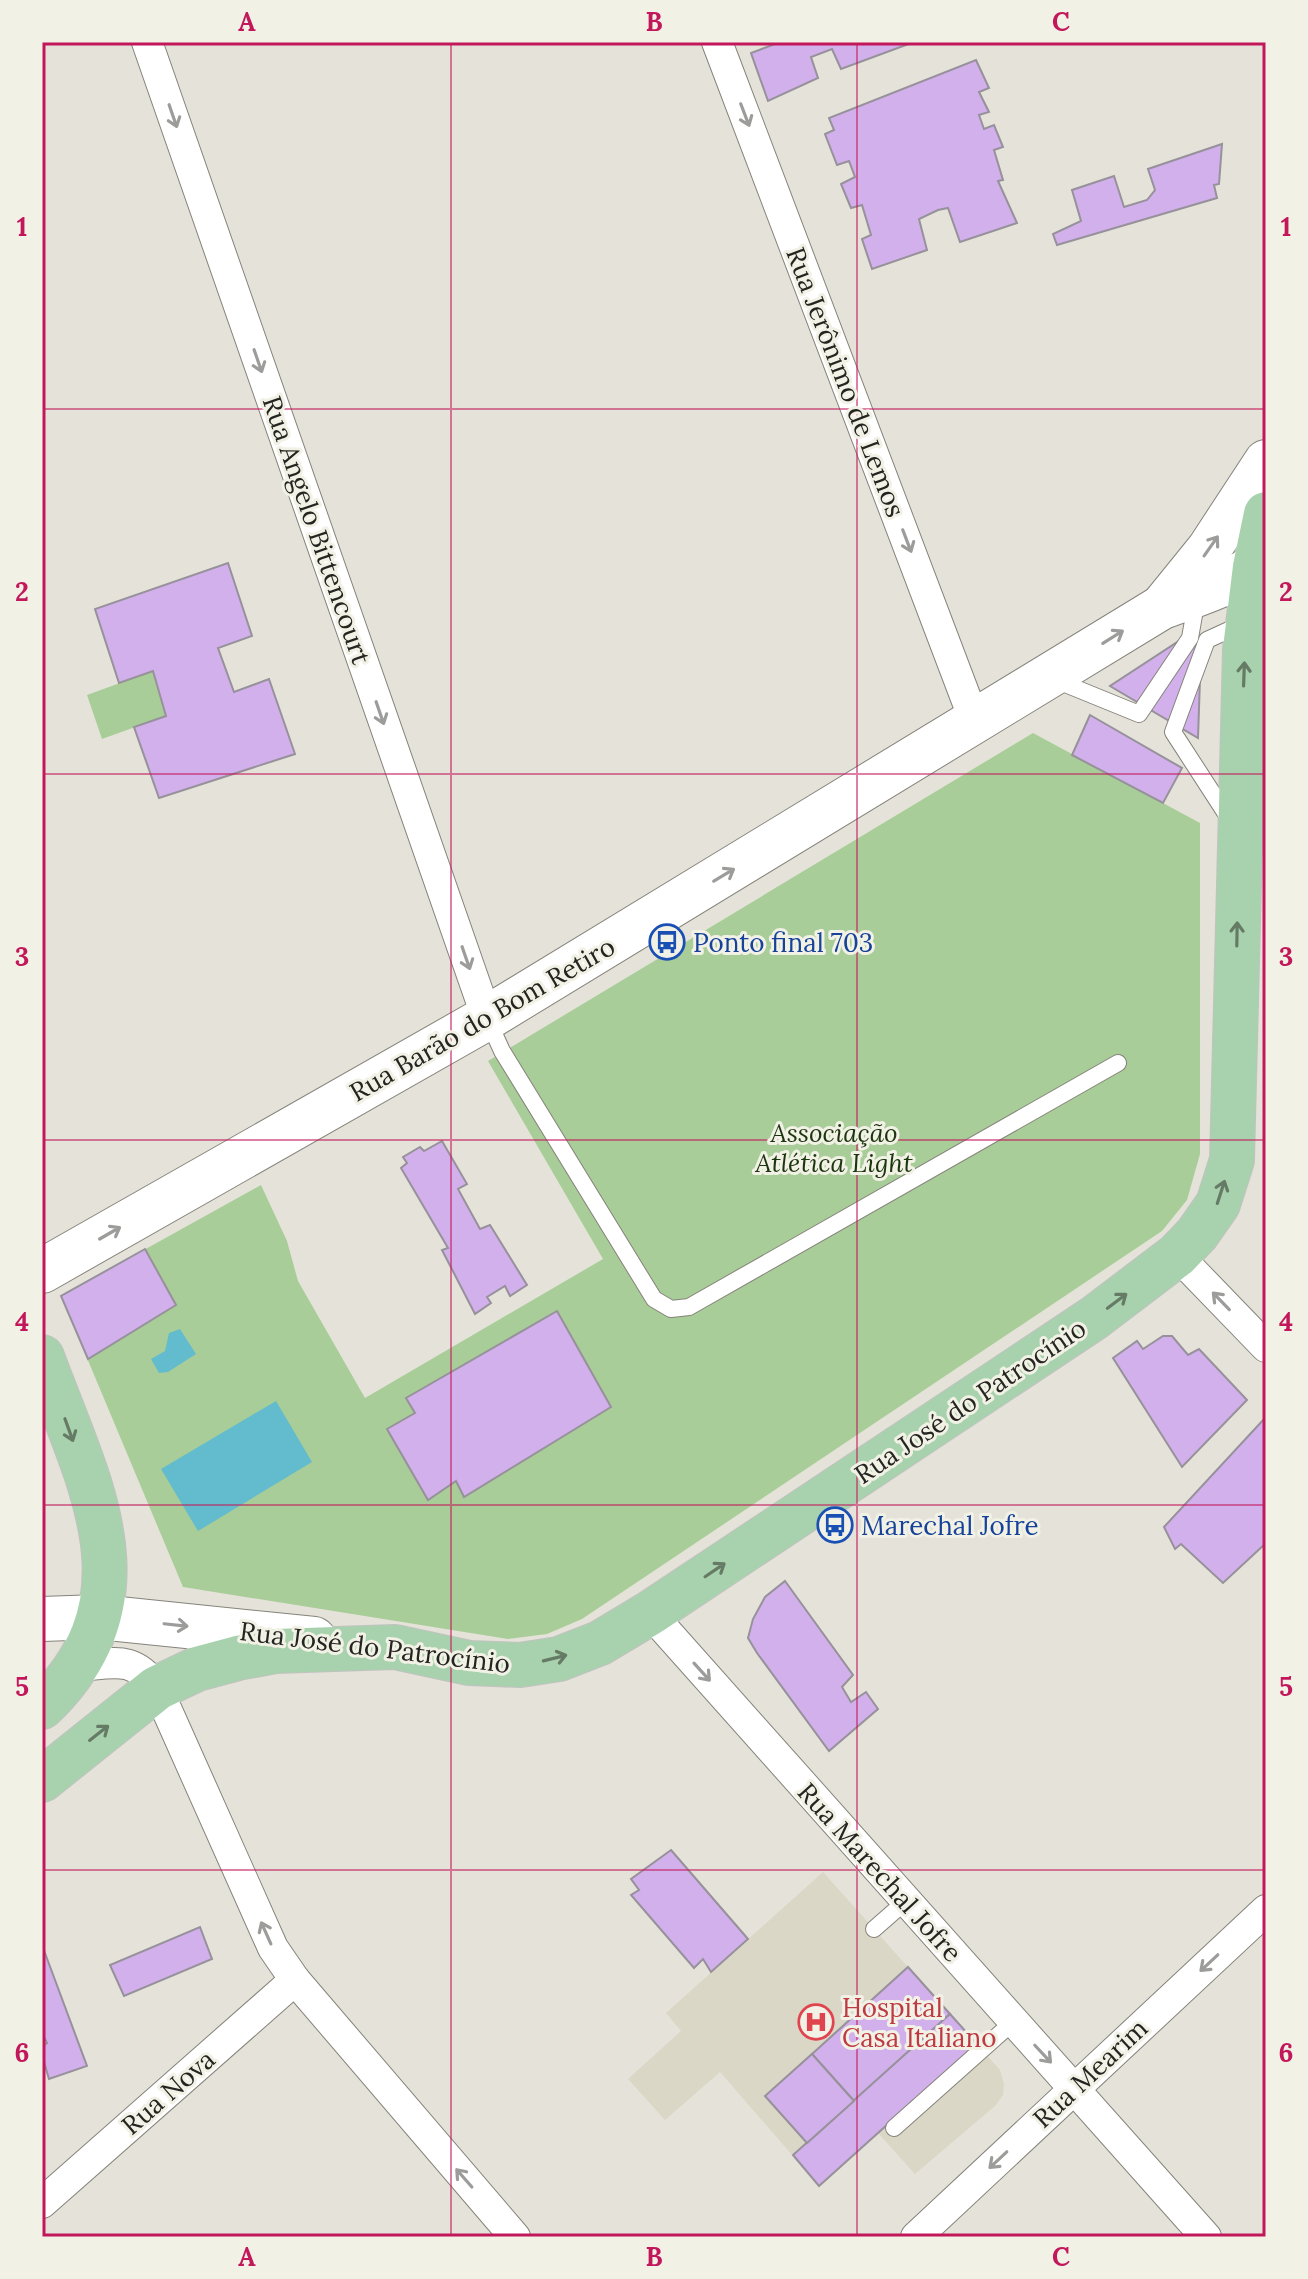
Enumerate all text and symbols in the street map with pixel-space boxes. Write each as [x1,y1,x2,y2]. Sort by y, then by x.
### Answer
text: A [238,5,256,38]
text: B [645,5,663,38]
text: C [1052,5,1070,38]
one-way arrow [739,102,753,127]
one-way arrow [166,103,181,128]
text: 1 [17,210,27,243]
text: 1 [1281,210,1291,243]
street label: Rua Jerônimo de Lemos [779,242,913,522]
one-way arrow [252,348,267,373]
street label: Rua Angelo Bittencourt [256,392,378,668]
one-way arrow [901,528,915,553]
one-way arrow [1202,536,1219,557]
text: 2 [15,575,29,608]
text: 2 [1279,575,1293,608]
one-way arrow [1101,629,1124,645]
one-way arrow [1236,661,1251,688]
one-way arrow [374,700,389,725]
one-way arrow [712,866,735,882]
one-way arrow [1229,921,1245,948]
bus stop icon: Ponto final 703 [648,923,686,961]
place label: Ponto final 703 [693,926,873,959]
street label: Rua Barão do Bom Retiro [343,929,621,1109]
text: 3 [15,940,29,973]
text: 3 [1279,940,1293,973]
one-way arrow [459,945,474,970]
park label: Associação Atlética Light [754,1116,913,1179]
one-way arrow [1215,1180,1230,1205]
one-way arrow [98,1225,121,1241]
one-way arrow [1212,1291,1231,1311]
one-way arrow [1106,1292,1127,1309]
text: 4 [15,1305,29,1338]
text: 4 [1279,1305,1293,1338]
street label: Rua José do Patrocínio [848,1311,1092,1491]
one-way arrow [63,1417,77,1442]
bus stop icon: Marechal Jofre [816,1506,854,1544]
place label: Marechal Jofre [861,1509,1039,1542]
one-way arrow [703,1562,726,1578]
street label: Rua José do Patrocínio [238,1614,512,1680]
one-way arrow [162,1617,189,1632]
one-way arrow [542,1650,567,1665]
one-way arrow [693,1661,711,1681]
text: 5 [15,1670,29,1703]
text: 5 [1279,1670,1293,1703]
one-way arrow [88,1725,109,1742]
street label: Rua Marechal Jofre [791,1776,969,1968]
one-way arrow [258,1921,273,1945]
one-way arrow [1199,1954,1219,1972]
place label: Hospital Casa Italiano [842,1991,996,2054]
hospital icon: Hospital Casa Italiano [797,2003,835,2041]
street label: Rua Mearim [1026,2011,1154,2135]
text: 6 [15,2036,29,2069]
text: 6 [1279,2036,1293,2069]
street label: Rua Nova [115,2042,221,2142]
one-way arrow [1033,2043,1052,2063]
one-way arrow [988,2150,1008,2169]
one-way arrow [455,2168,473,2188]
text: A [238,2240,256,2273]
text: B [645,2240,663,2273]
text: C [1052,2240,1070,2273]

